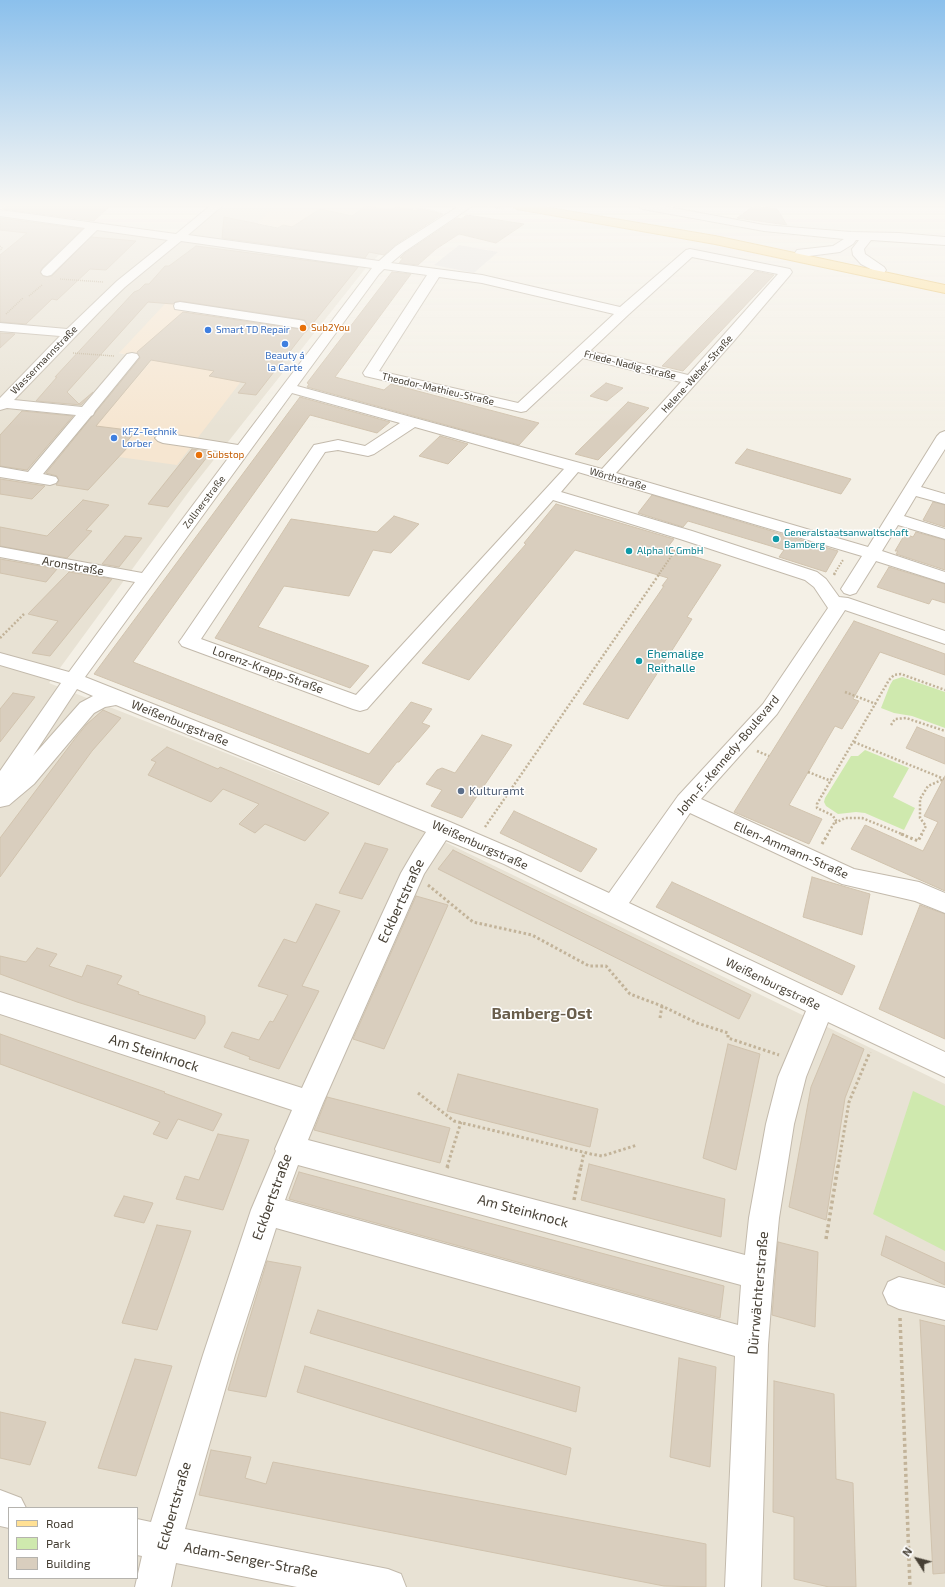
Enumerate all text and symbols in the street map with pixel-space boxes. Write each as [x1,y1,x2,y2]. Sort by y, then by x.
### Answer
place label: Sub2You [311,322,350,334]
street label: Wassermannstraße [8,323,80,397]
marker: Sub2You [298,323,308,333]
place label: Smart TD Repair [216,324,290,336]
marker: Smart TD Repair [203,325,213,335]
street label: Helene-Weber-Straße [659,333,735,415]
marker: Beauty á la Carte [280,339,290,349]
street label: Friede-Nadig-Straße [583,348,677,382]
place label: Beauty á la Carte [265,350,305,374]
street label: Theodor-Mathieu-Straße [381,370,495,408]
place label: KFZ-Technik Lorber [122,426,177,450]
marker: KFZ-Technik Lorber [109,433,119,443]
place label: Substop [207,449,244,461]
marker: Substop [194,450,204,460]
street label: Wörthstraße [588,465,648,493]
street label: Zollnerstraße [180,473,228,531]
place label: Generalstaatsanwaltschaft Bamberg [784,527,909,550]
marker: Generalstaatsanwaltschaft Bamberg [771,534,781,544]
place label: Alpha IC GmbH [637,545,703,557]
marker: Alpha IC GmbH [624,546,634,556]
street label: Aronstraße [41,553,105,579]
street label: Lorenz-Krapp-Straße [210,643,326,697]
place label: Ehemalige Reithalle [647,647,704,675]
marker: Ehemalige Reithalle [634,656,644,666]
street label: John-F.-Kennedy-Boulevard [674,692,782,818]
street label: Weißenburgstraße [129,697,231,749]
place label: Kulturamt [469,784,524,798]
marker: Kulturamt [456,786,466,796]
street label: Weißenburgstraße [430,817,530,873]
street label: Ellen-Ammann-Straße [731,818,851,882]
street label: Eckbertstraße [374,856,428,946]
street label: Weißenburgstraße [723,955,823,1013]
district label: Bamberg-Ost [492,1004,592,1024]
street label: Am Steinknock [107,1031,201,1075]
street label: Eckbertstraße [249,1151,295,1243]
street label: Am Steinknock [476,1191,570,1231]
street label: Dürrwächterstraße [744,1231,772,1355]
street label: Eckbertstraße [153,1460,195,1552]
legend [8,1507,138,1579]
text: Road [46,1516,74,1530]
text: Park [46,1536,71,1550]
street label: Adam-Senger-Straße [183,1539,319,1581]
north arrow [897,1539,937,1579]
text: N [899,1545,914,1559]
text: Building [46,1556,90,1570]

